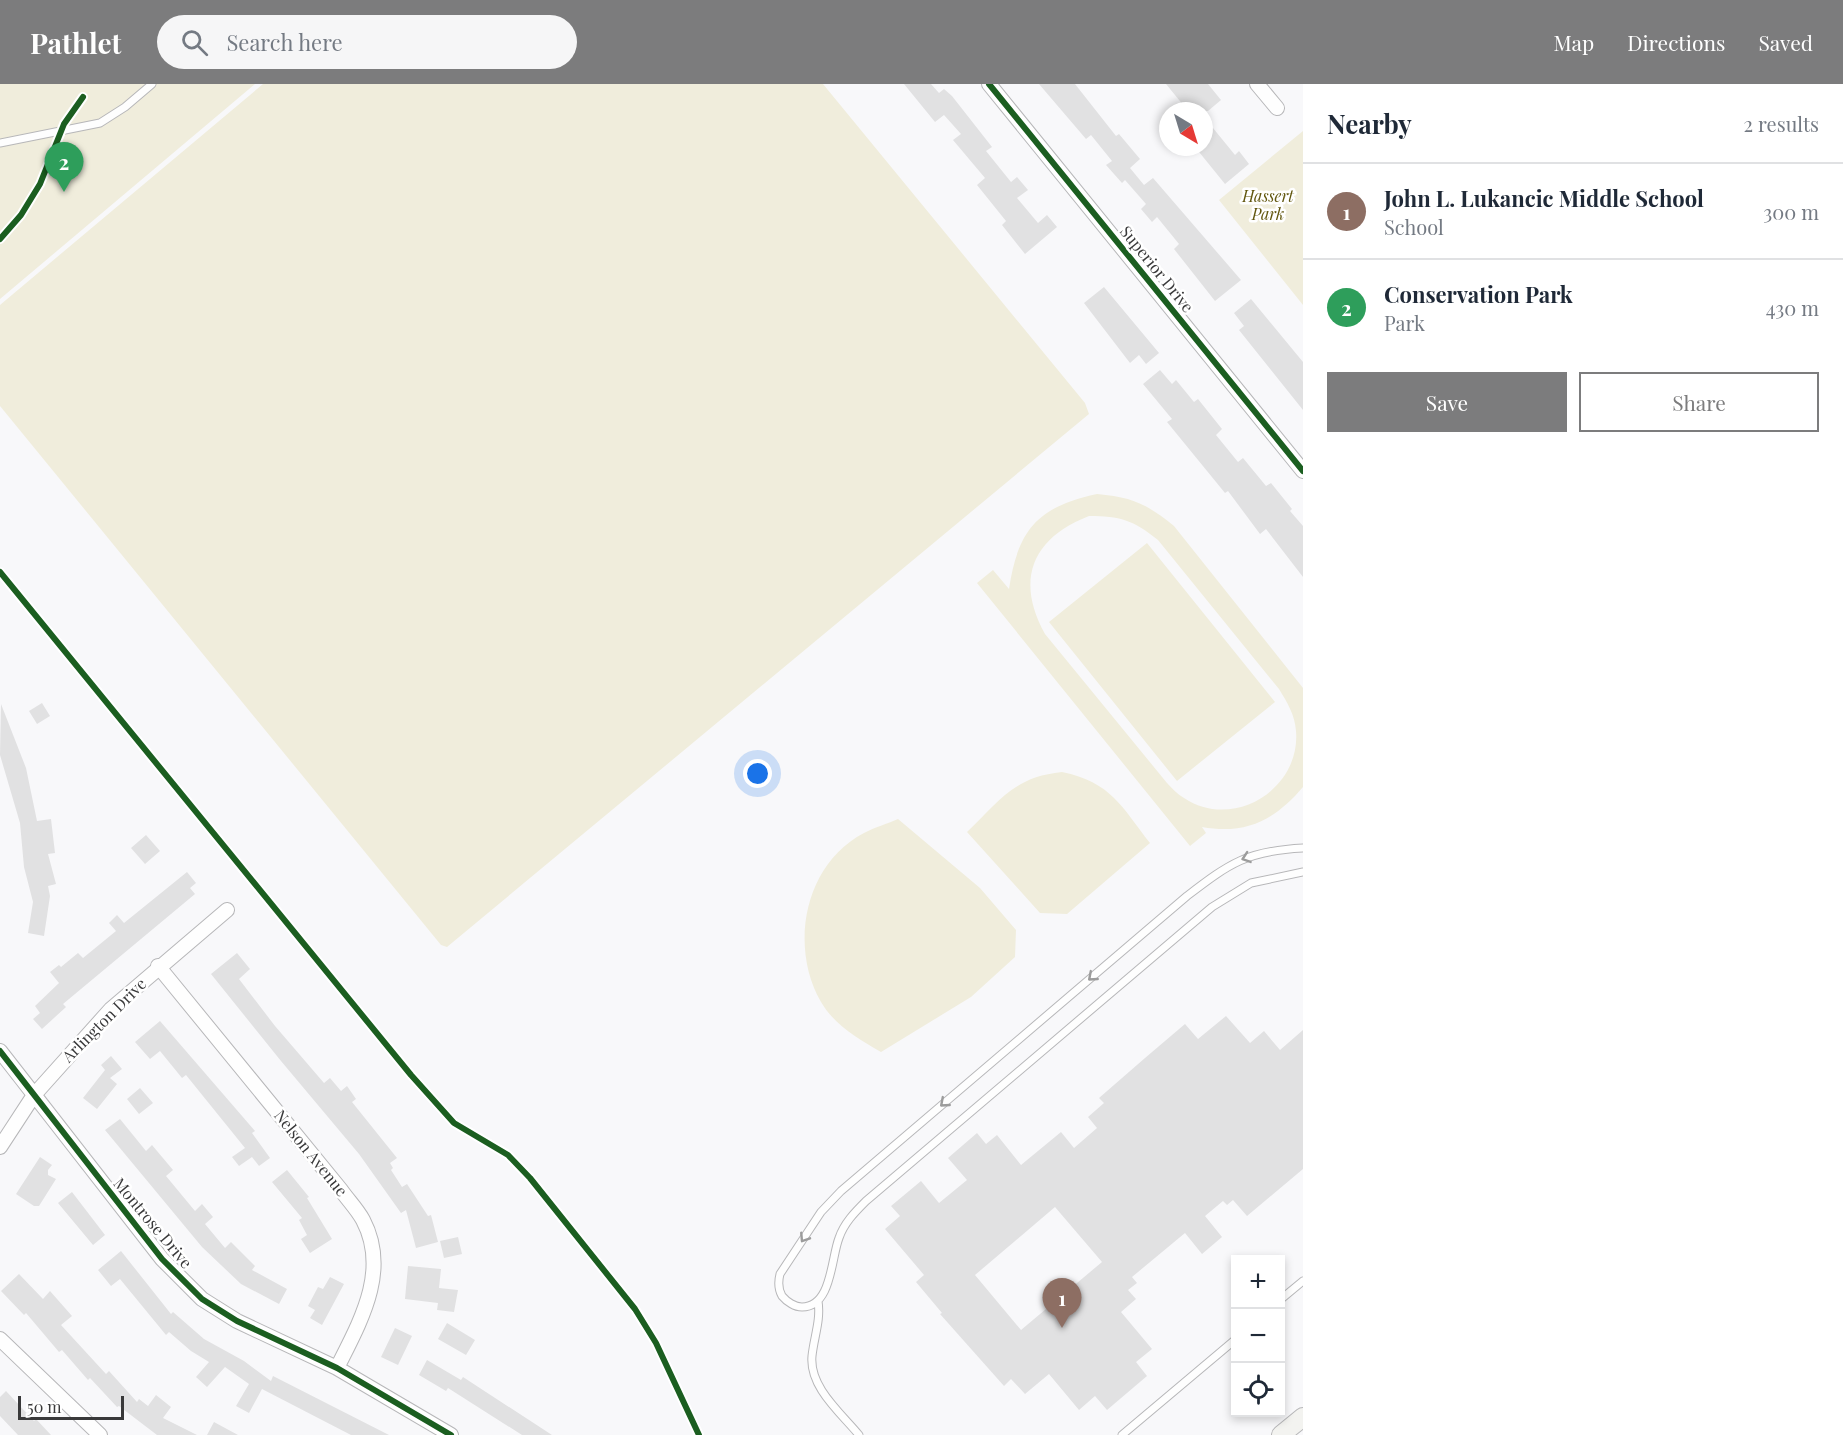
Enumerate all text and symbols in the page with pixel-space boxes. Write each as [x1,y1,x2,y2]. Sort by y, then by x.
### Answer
search box [157,15,577,69]
text: Pathlet [30,24,121,61]
icon: search [178,26,211,59]
text: Search here [226,27,343,57]
text: Map [1553,28,1594,56]
text: Directions [1627,28,1725,56]
text: Saved [1758,28,1813,56]
north arrow [1159,102,1213,156]
text: Nearby [1327,106,1412,141]
text: 2 results [1744,110,1819,137]
pin: 2 [44,142,84,192]
text: John L. Lukancic Middle School [1384,183,1704,213]
park label: Hassert Park [1241,185,1294,224]
text: 1 [1343,198,1350,225]
text: 300 m [1763,198,1819,225]
text: School [1384,213,1444,240]
street label: Superior Drive [1116,221,1199,316]
text: Conservation Park [1384,279,1573,309]
text: 2 [1341,294,1352,321]
text: 430 m [1766,294,1819,321]
text: Park [1384,309,1425,336]
button: Save [1327,372,1567,432]
button: Share [1579,372,1819,432]
your location [743,759,772,788]
one-way arrow [1241,851,1252,864]
one-way arrow [1088,969,1099,980]
street label: Arlington Drive [56,973,150,1067]
one-way arrow [940,1096,951,1107]
street label: Nelson Avenue [270,1105,353,1200]
street label: Montrose Drive [109,1173,197,1272]
one-way arrow [800,1231,811,1242]
map controls [1231,1255,1285,1417]
button: + [1231,1255,1285,1309]
pin: 1 [1042,1278,1082,1328]
button: − [1231,1309,1285,1363]
button: locate [1231,1363,1285,1417]
scale bar [18,1393,124,1420]
text: 50 m [27,1396,61,1417]

